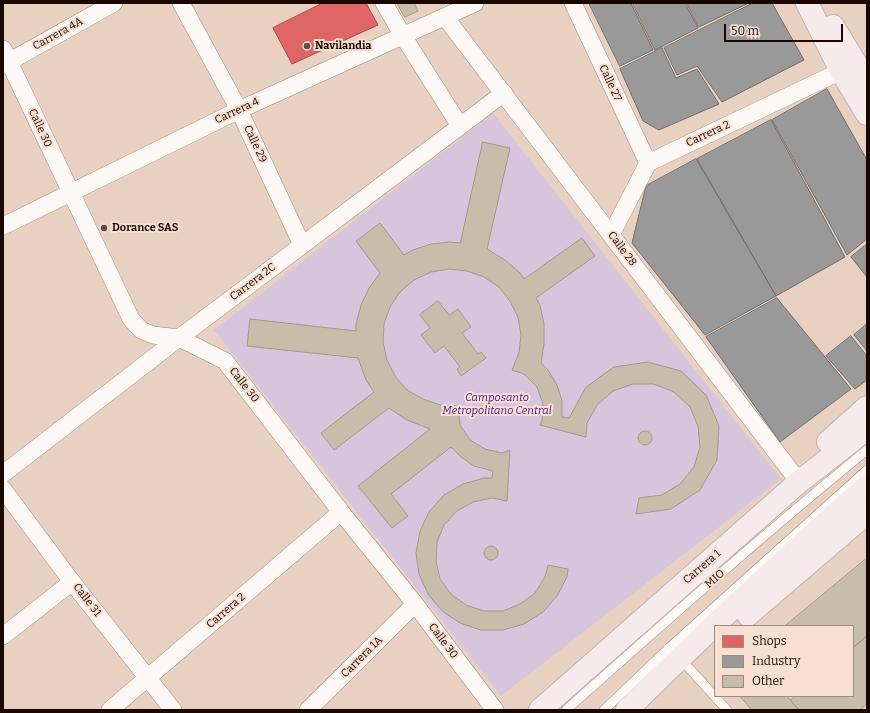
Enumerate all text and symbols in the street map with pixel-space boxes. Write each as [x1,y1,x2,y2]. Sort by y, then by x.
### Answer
street label: Carrera 4A [31,15,85,53]
scale bar [726,16,845,42]
text: 50 m [731,24,759,38]
place label: Navilandia [315,39,372,53]
marker: Navilandia [302,41,312,51]
street label: Calle 27 [596,63,624,103]
street label: Carrera 4 [213,95,261,127]
street label: Calle 30 [25,107,55,149]
street label: Carrera 2 [684,118,732,150]
street label: Calle 29 [241,123,269,165]
place label: Dorance SAS [112,221,178,235]
marker: Dorance SAS [99,223,109,233]
street label: Calle 28 [605,229,639,269]
street label: Carrera 2C [227,260,279,304]
street label: Calle 30 [226,365,262,405]
park label: Camposanto Metropolitano Central [442,391,552,417]
street label: Carrera 1 [681,547,723,587]
street label: MIO [702,567,728,591]
street label: Calle 31 [70,581,104,619]
street label: Carrera 2 [204,591,248,631]
street label: Calle 30 [425,621,461,661]
legend [714,625,854,697]
street label: Carrera 1A [339,634,385,680]
text: Shops [752,634,786,648]
text: Industry [752,654,800,668]
text: Other [752,674,784,688]

